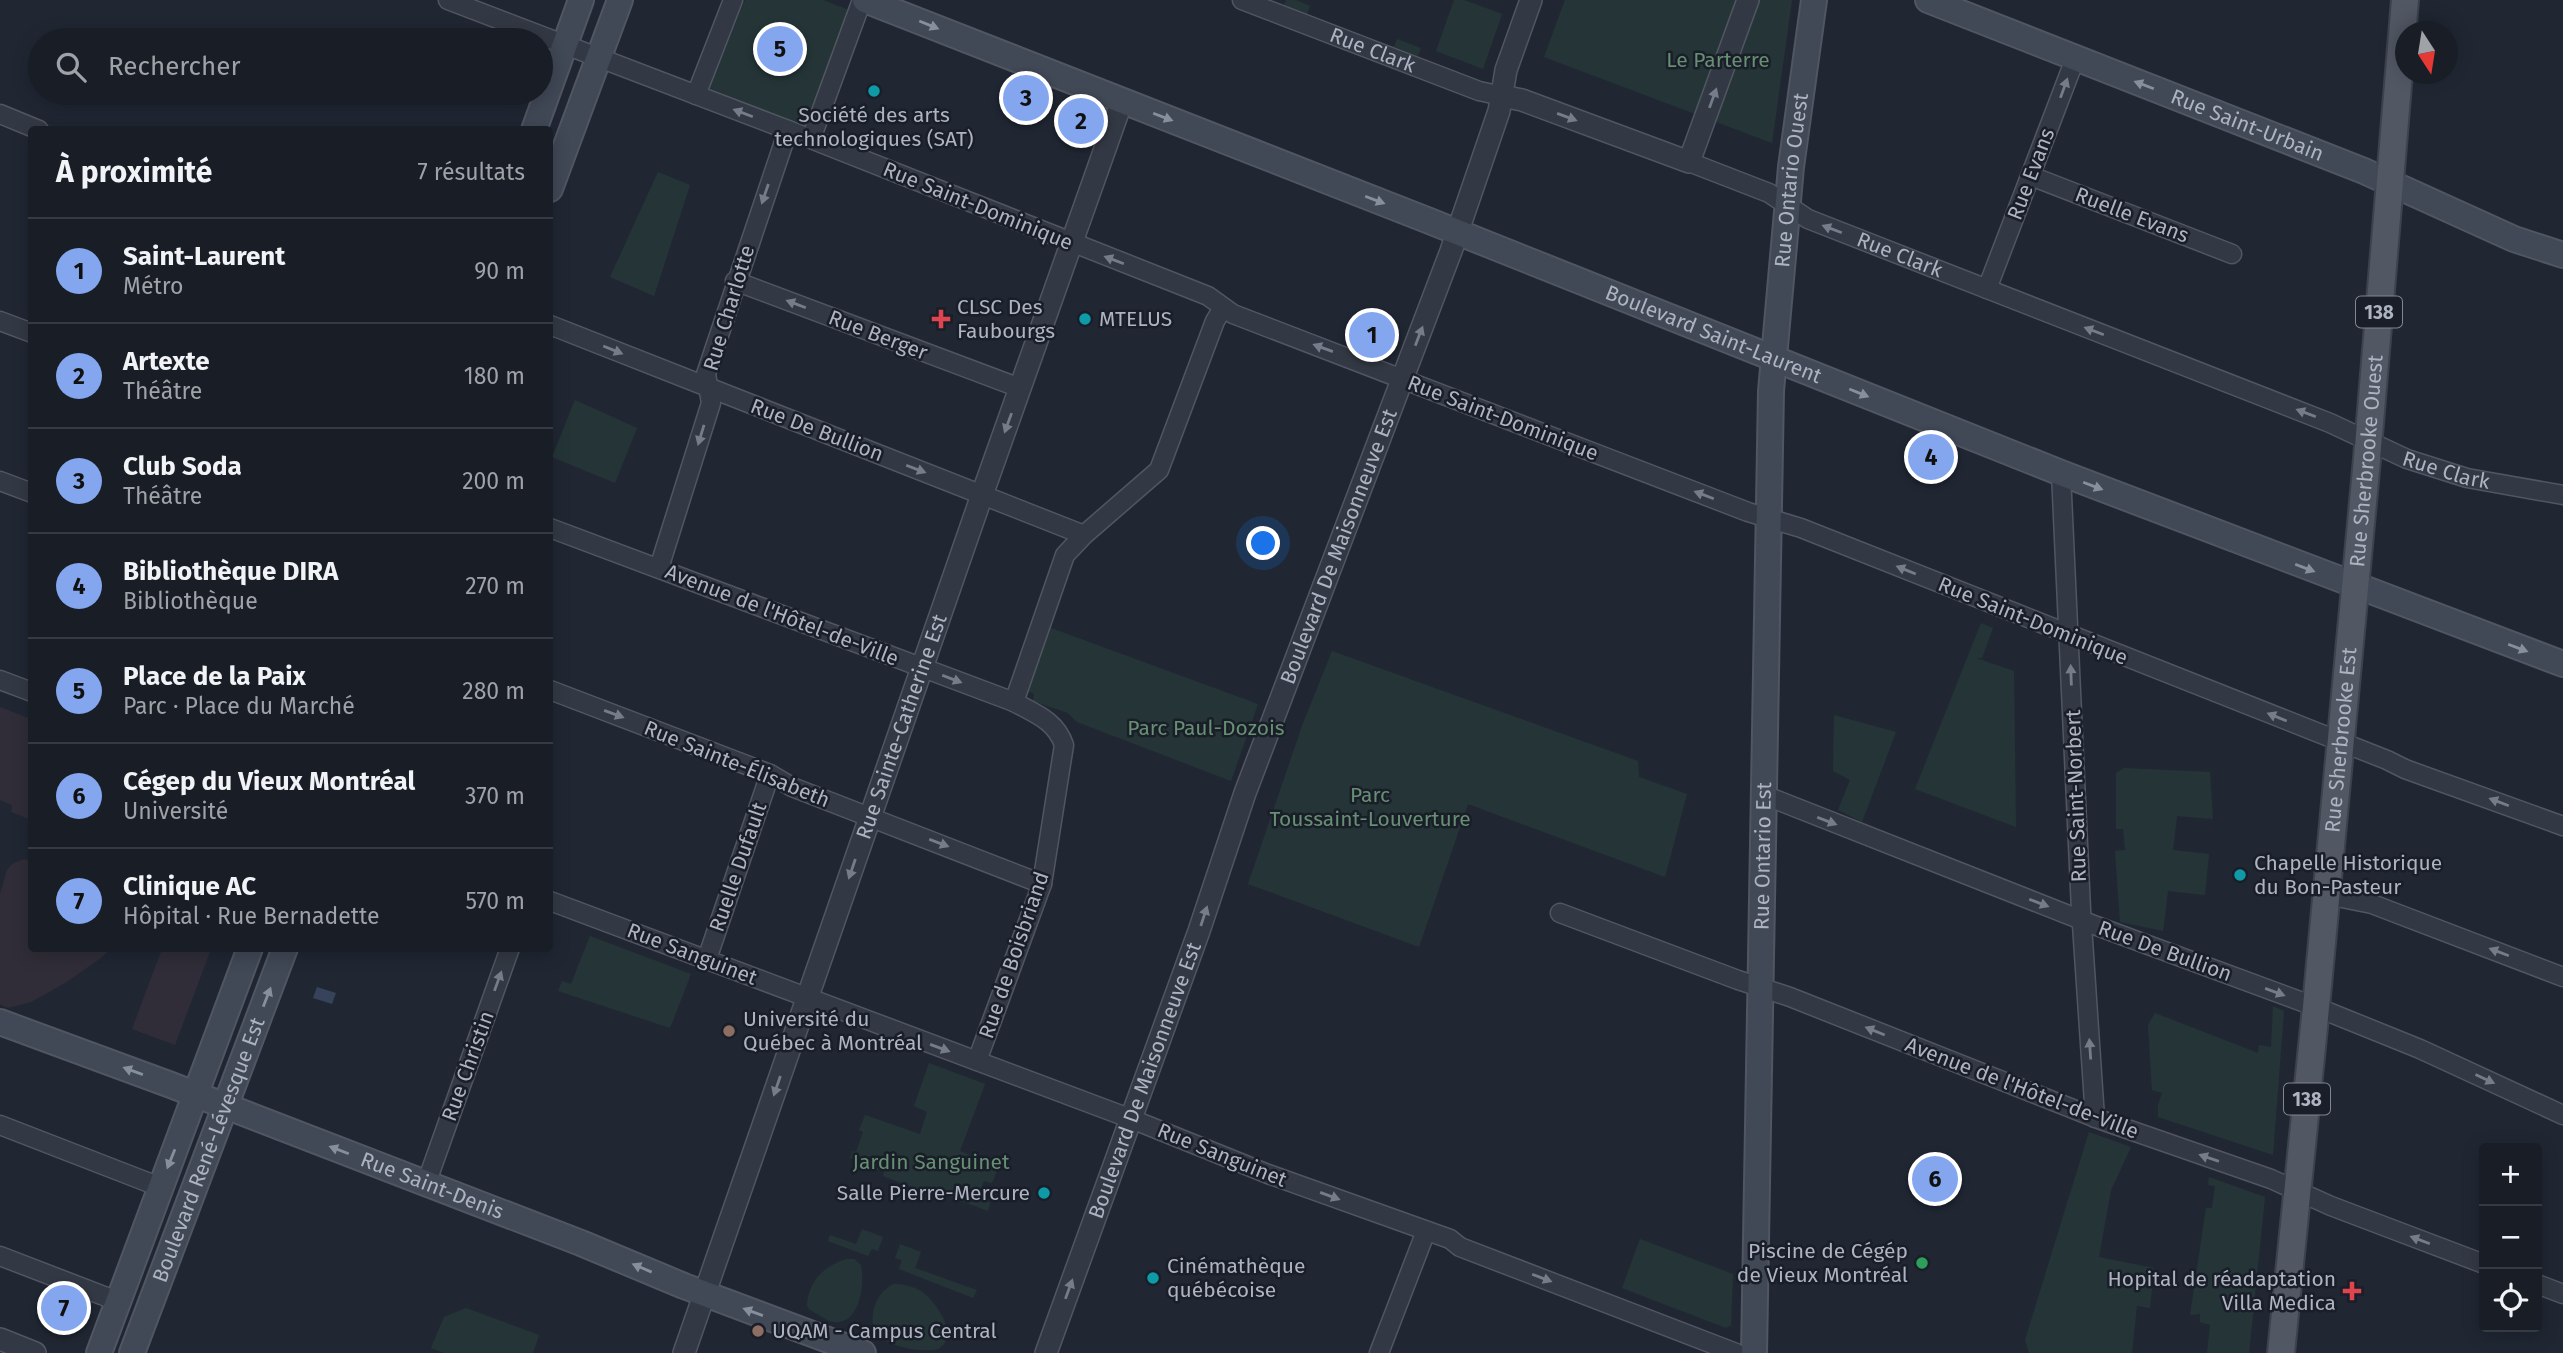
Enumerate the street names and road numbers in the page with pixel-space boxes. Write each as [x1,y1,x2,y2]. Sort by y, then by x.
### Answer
street label: Rue Clark [1326,22,1420,79]
street label: Rue Saint-Urbain [2167,84,2328,167]
street label: Rue Ontario Ouest [1769,91,1814,268]
street label: Rue Evans [2002,124,2060,224]
street label: Rue Saint-Dominique [879,156,1077,256]
street label: Ruelle Evans [2071,181,2193,249]
street label: Rue Clark [1853,226,1946,283]
street label: Rue Charlotte [698,242,760,374]
street label: Boulevard Saint-Laurent [1601,279,1826,389]
road number: 138 [2356,296,2402,328]
street label: Rue Berger [825,304,931,366]
street label: Rue Sherbrooke Ouest [2344,353,2389,568]
street label: Rue Saint-Dominique [1404,370,1602,466]
street label: Rue De Bullion [747,393,887,467]
street label: Boulevard De Maisonneuve Est [1275,405,1403,688]
street label: Rue Clark [2399,445,2492,495]
street label: Avenue de l'Hôtel-de-Ville [662,558,902,672]
street label: Rue Saint-Dominique [1934,571,2132,671]
street label: Rue Sainte-Catherine Est [850,610,953,843]
street label: Rue Sherbrooke Est [2319,646,2362,834]
street label: Rue Saint-Norbert [2060,709,2092,883]
street label: Rue Sainte-Élisabeth [640,715,834,813]
street label: Rue Ontario Est [1748,781,1777,930]
street label: Ruelle Dufault [704,798,772,935]
street label: Rue de Boisbriand [973,868,1055,1042]
street label: Rue De Bullion [2095,915,2235,987]
street label: Rue Sanguinet [623,917,761,991]
street label: Boulevard De Maisonneuve Est [1083,938,1207,1222]
street label: Rue Christin [436,1007,500,1125]
street label: Boulevard René-Lévesque Est [147,1014,271,1286]
street label: Avenue de l'Hôtel-de-Ville [1902,1031,2142,1145]
road number: 138 [2284,1084,2330,1114]
street label: Rue Sanguinet [1153,1117,1291,1193]
street label: Rue Saint-Denis [357,1146,508,1225]

